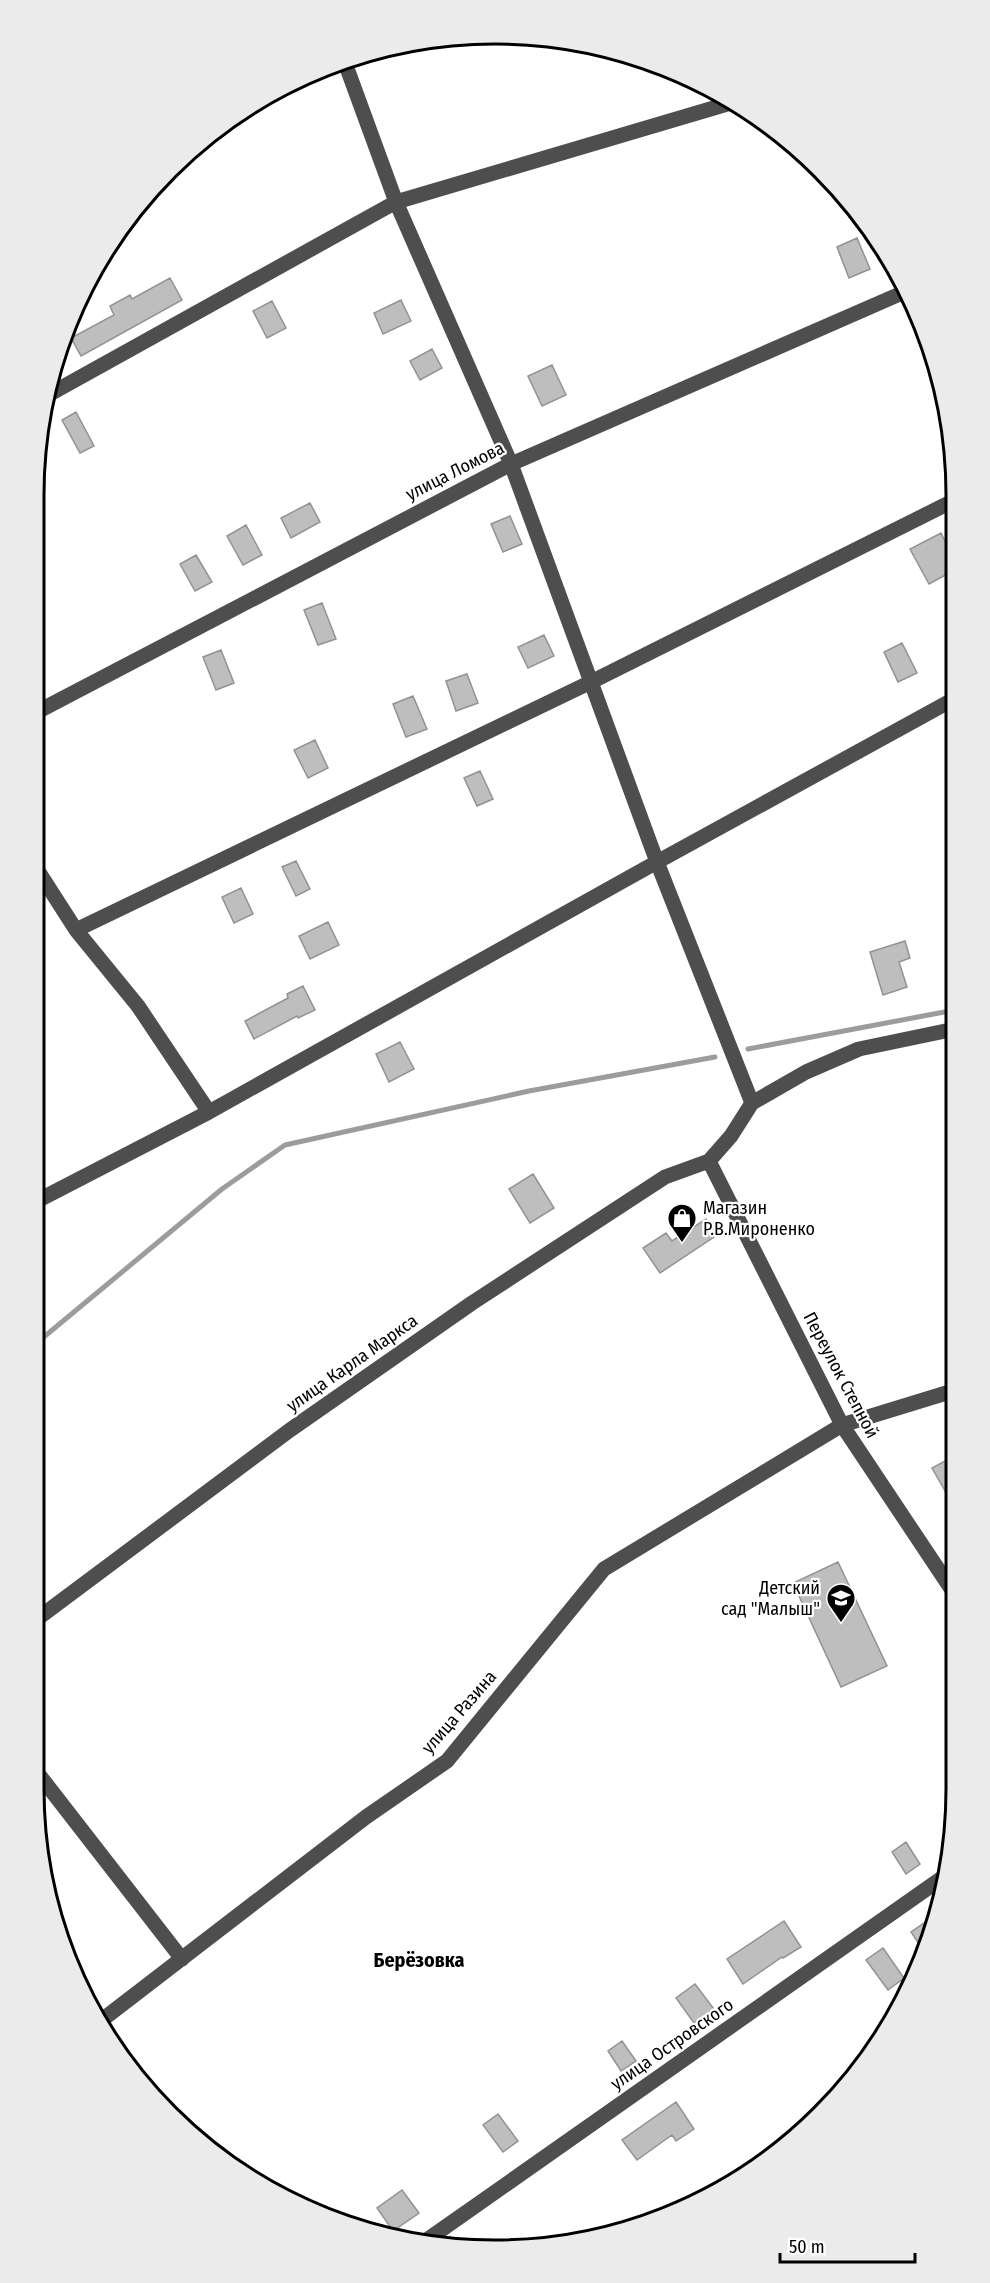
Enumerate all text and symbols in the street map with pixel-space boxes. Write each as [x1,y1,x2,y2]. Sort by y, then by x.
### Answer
street label: улица Ломова [402,437,508,505]
place label: Магазин Р.В.Мироненко [703,1197,815,1240]
shop icon: Магазин Р.В.Мироненко [666,1202,698,1244]
street label: Переулок Степной [799,1308,883,1442]
street label: улица Карла Маркса [282,1309,422,1417]
place label: Детский сад "Малыш" [721,1577,820,1620]
school or university icon: Детский сад "Малыш" [825,1582,857,1624]
street label: улица Разина [417,1666,501,1758]
district label: Берёзовка [374,1948,464,1972]
street label: улица Островского [606,1993,738,2095]
scale bar [780,2226,915,2264]
text: 50 m [789,2236,825,2258]

